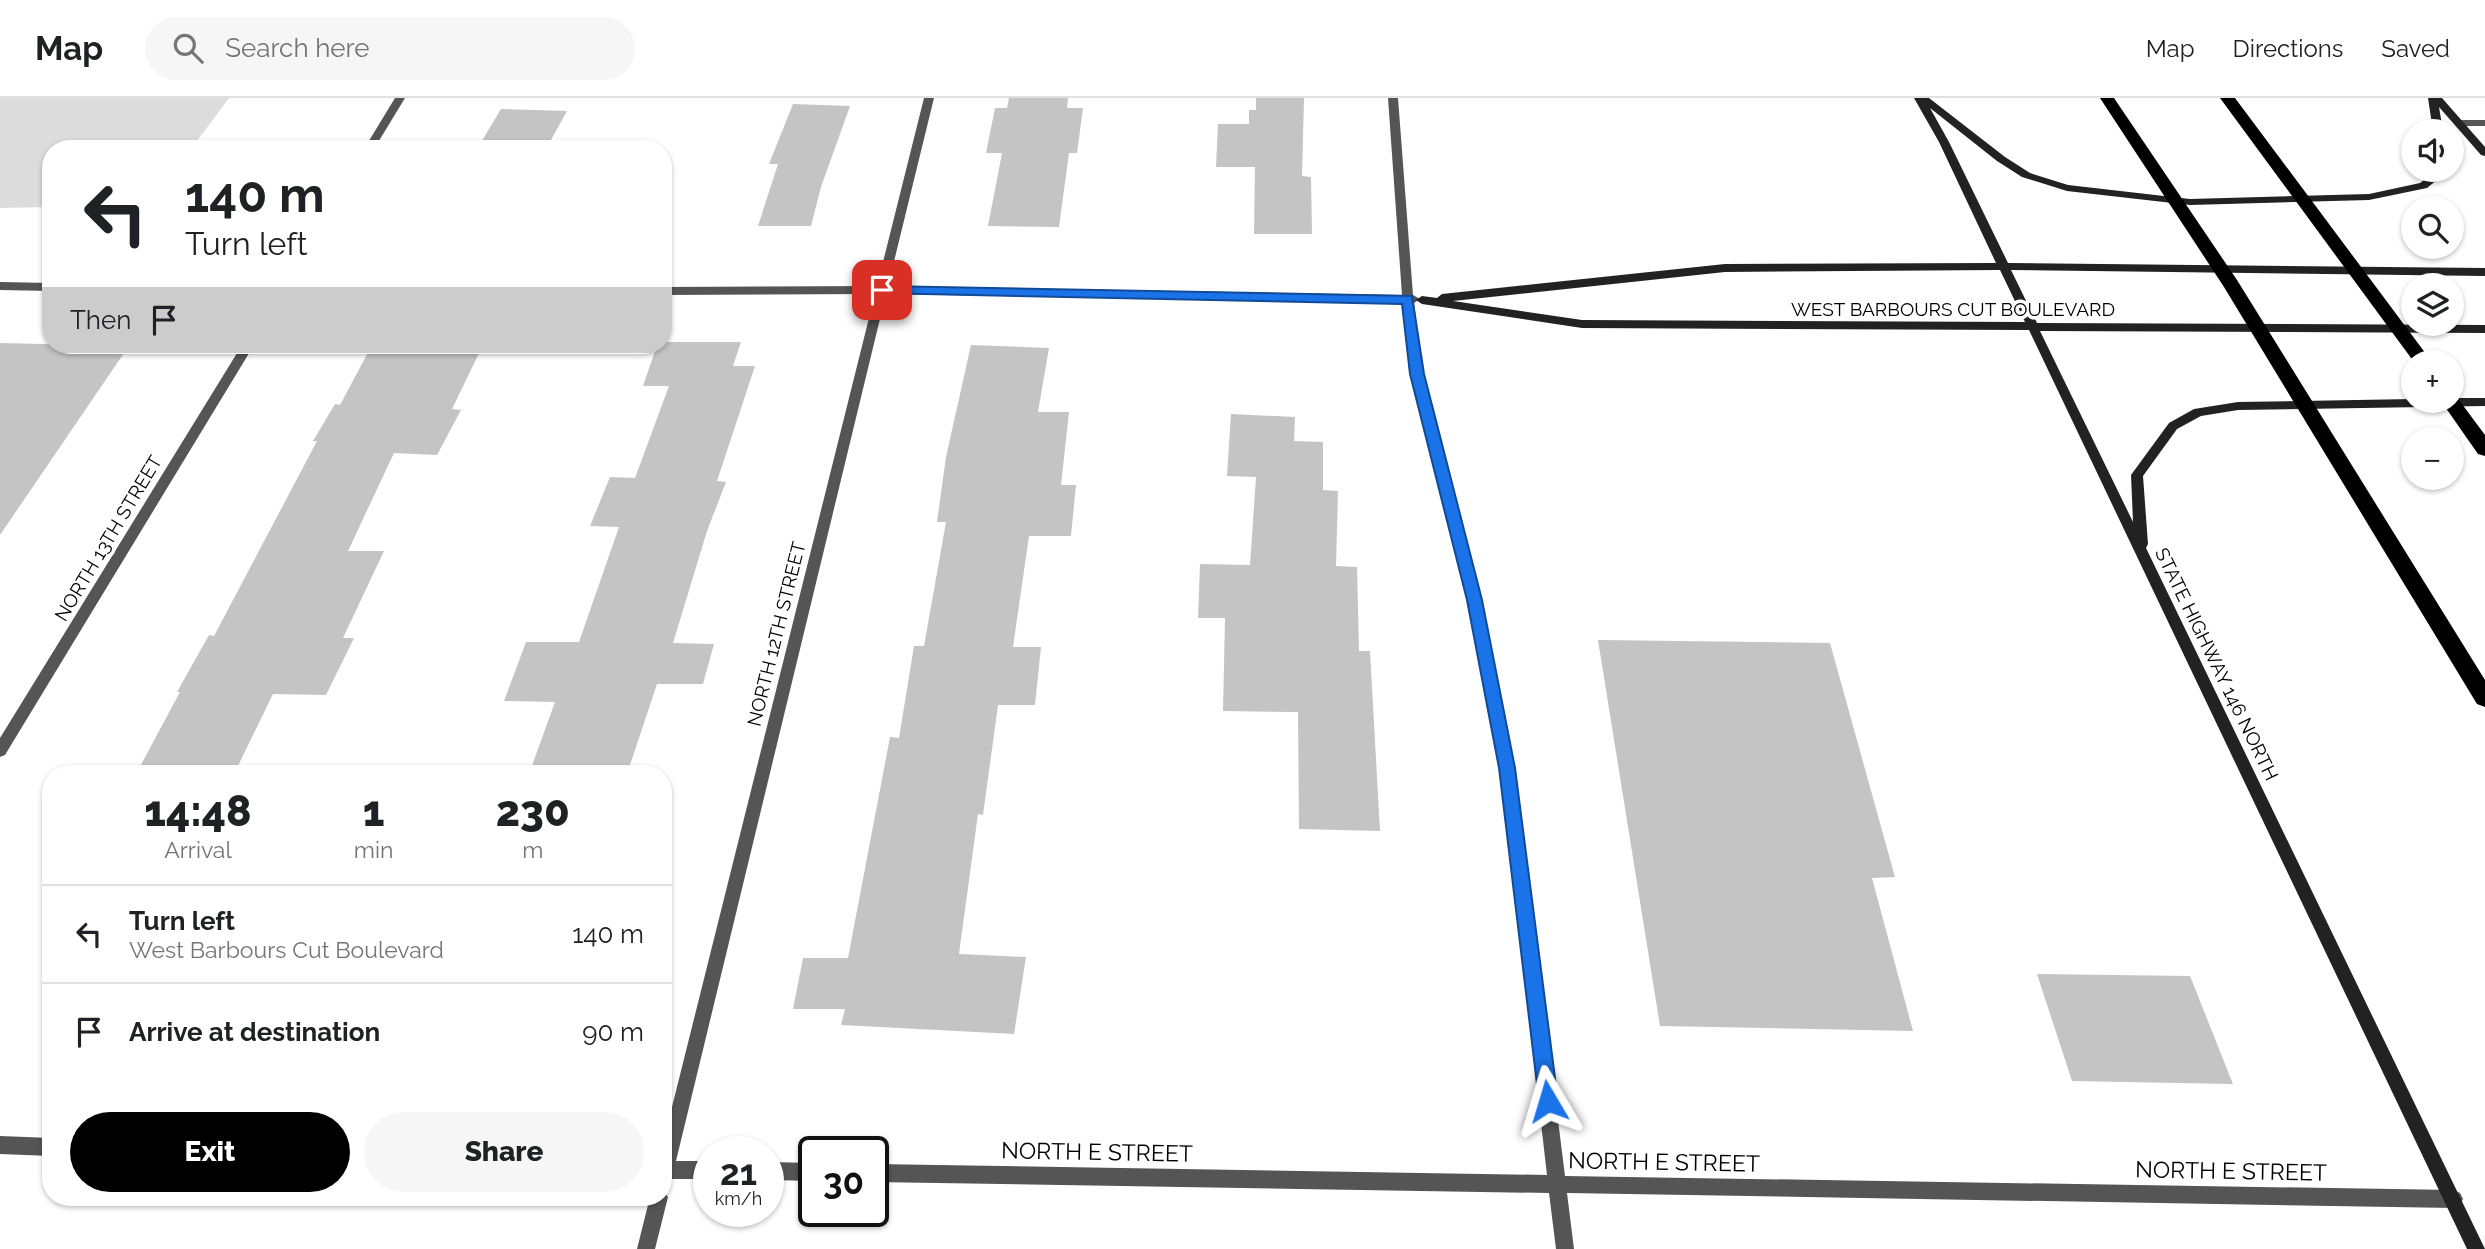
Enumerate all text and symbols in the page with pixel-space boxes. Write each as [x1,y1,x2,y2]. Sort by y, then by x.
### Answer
search box [145,17,635,80]
text: Map [35,29,103,68]
icon: search [169,29,207,67]
text: Search here [225,33,370,63]
text: Map [2146,34,2195,63]
text: Directions [2233,34,2343,63]
text: Saved [2381,34,2450,63]
map controls [2401,119,2464,490]
button: sound [2401,119,2464,182]
text: 140 m [185,166,325,223]
icon: left [70,168,161,259]
button: search [2401,196,2464,259]
text: Turn left [185,225,307,262]
pin [852,260,912,320]
icon: arrive [863,271,901,309]
button: layers [2401,273,2464,336]
street label: WEST BARBOURS CUT BOULEVARD [1791,298,2115,320]
icon: arrive [145,301,183,339]
text: Then [70,305,131,335]
button: + [2401,350,2464,413]
button: − [2401,427,2464,490]
street label: NORTH 13TH STREET [50,451,166,625]
street label: NORTH 12TH STREET [742,539,810,728]
street label: STATE HIGHWAY 146 NORTH [2151,544,2283,784]
text: 14:48 [144,787,252,836]
text: 1 [363,787,385,836]
text: 230 [496,787,570,836]
text: Arrival [164,836,232,863]
text: min [354,836,393,863]
text: m [522,836,543,863]
text: Turn left [129,906,235,936]
icon: left [70,915,108,953]
text: 140 m [572,919,644,949]
text: West Barbours Cut Boulevard [129,936,444,963]
icon: arrive [70,1013,108,1051]
text: Arrive at destination [129,1017,380,1047]
text: 90 m [582,1017,644,1047]
position arrow [1511,1064,1585,1138]
button: Exit [70,1112,350,1192]
button: Share [364,1112,644,1192]
speed limit sign: 30 [798,1136,889,1227]
street label: NORTH E STREET [1001,1136,1193,1167]
street label: NORTH E STREET [1568,1146,1760,1177]
text: 21 [720,1152,757,1193]
street label: NORTH E STREET [2135,1155,2327,1186]
text: km/h [715,1188,762,1209]

